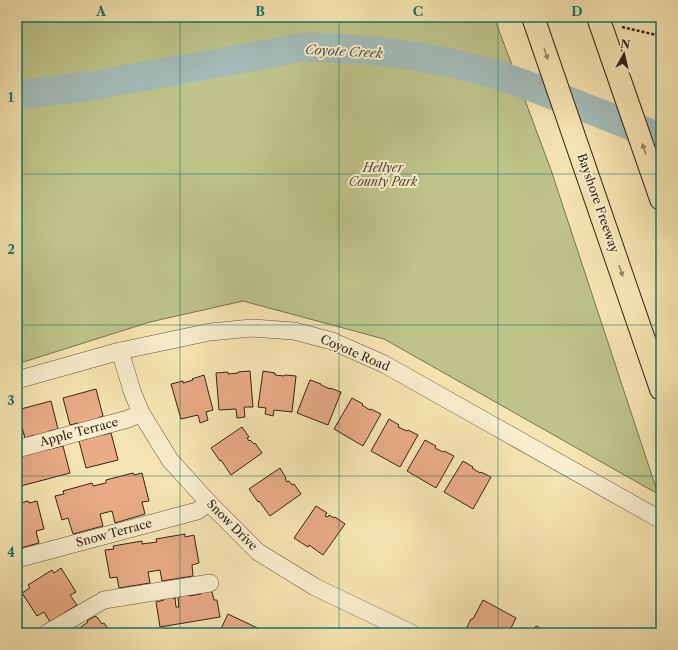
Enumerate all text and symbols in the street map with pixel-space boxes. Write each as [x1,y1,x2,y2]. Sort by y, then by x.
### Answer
text: A [95,3,107,19]
text: B [255,3,265,19]
text: C [413,3,423,19]
text: D [571,3,583,19]
north arrow [604,34,644,74]
text: N [620,37,632,52]
water label: Coyote Creek [305,41,383,61]
one-way arrow [543,48,549,60]
text: 1 [8,89,14,105]
one-way arrow [640,143,646,155]
street label: Bayshore Freeway [574,151,623,255]
park label: Hellyer County Park [349,160,418,189]
text: 2 [7,241,15,257]
one-way arrow [618,266,624,278]
street label: Coyote Road [318,331,393,374]
text: 3 [7,392,15,408]
street label: Apple Terrace [37,414,120,449]
street label: Snow Drive [204,496,261,553]
street label: Snow Terrace [74,515,154,550]
text: 4 [7,544,15,560]

